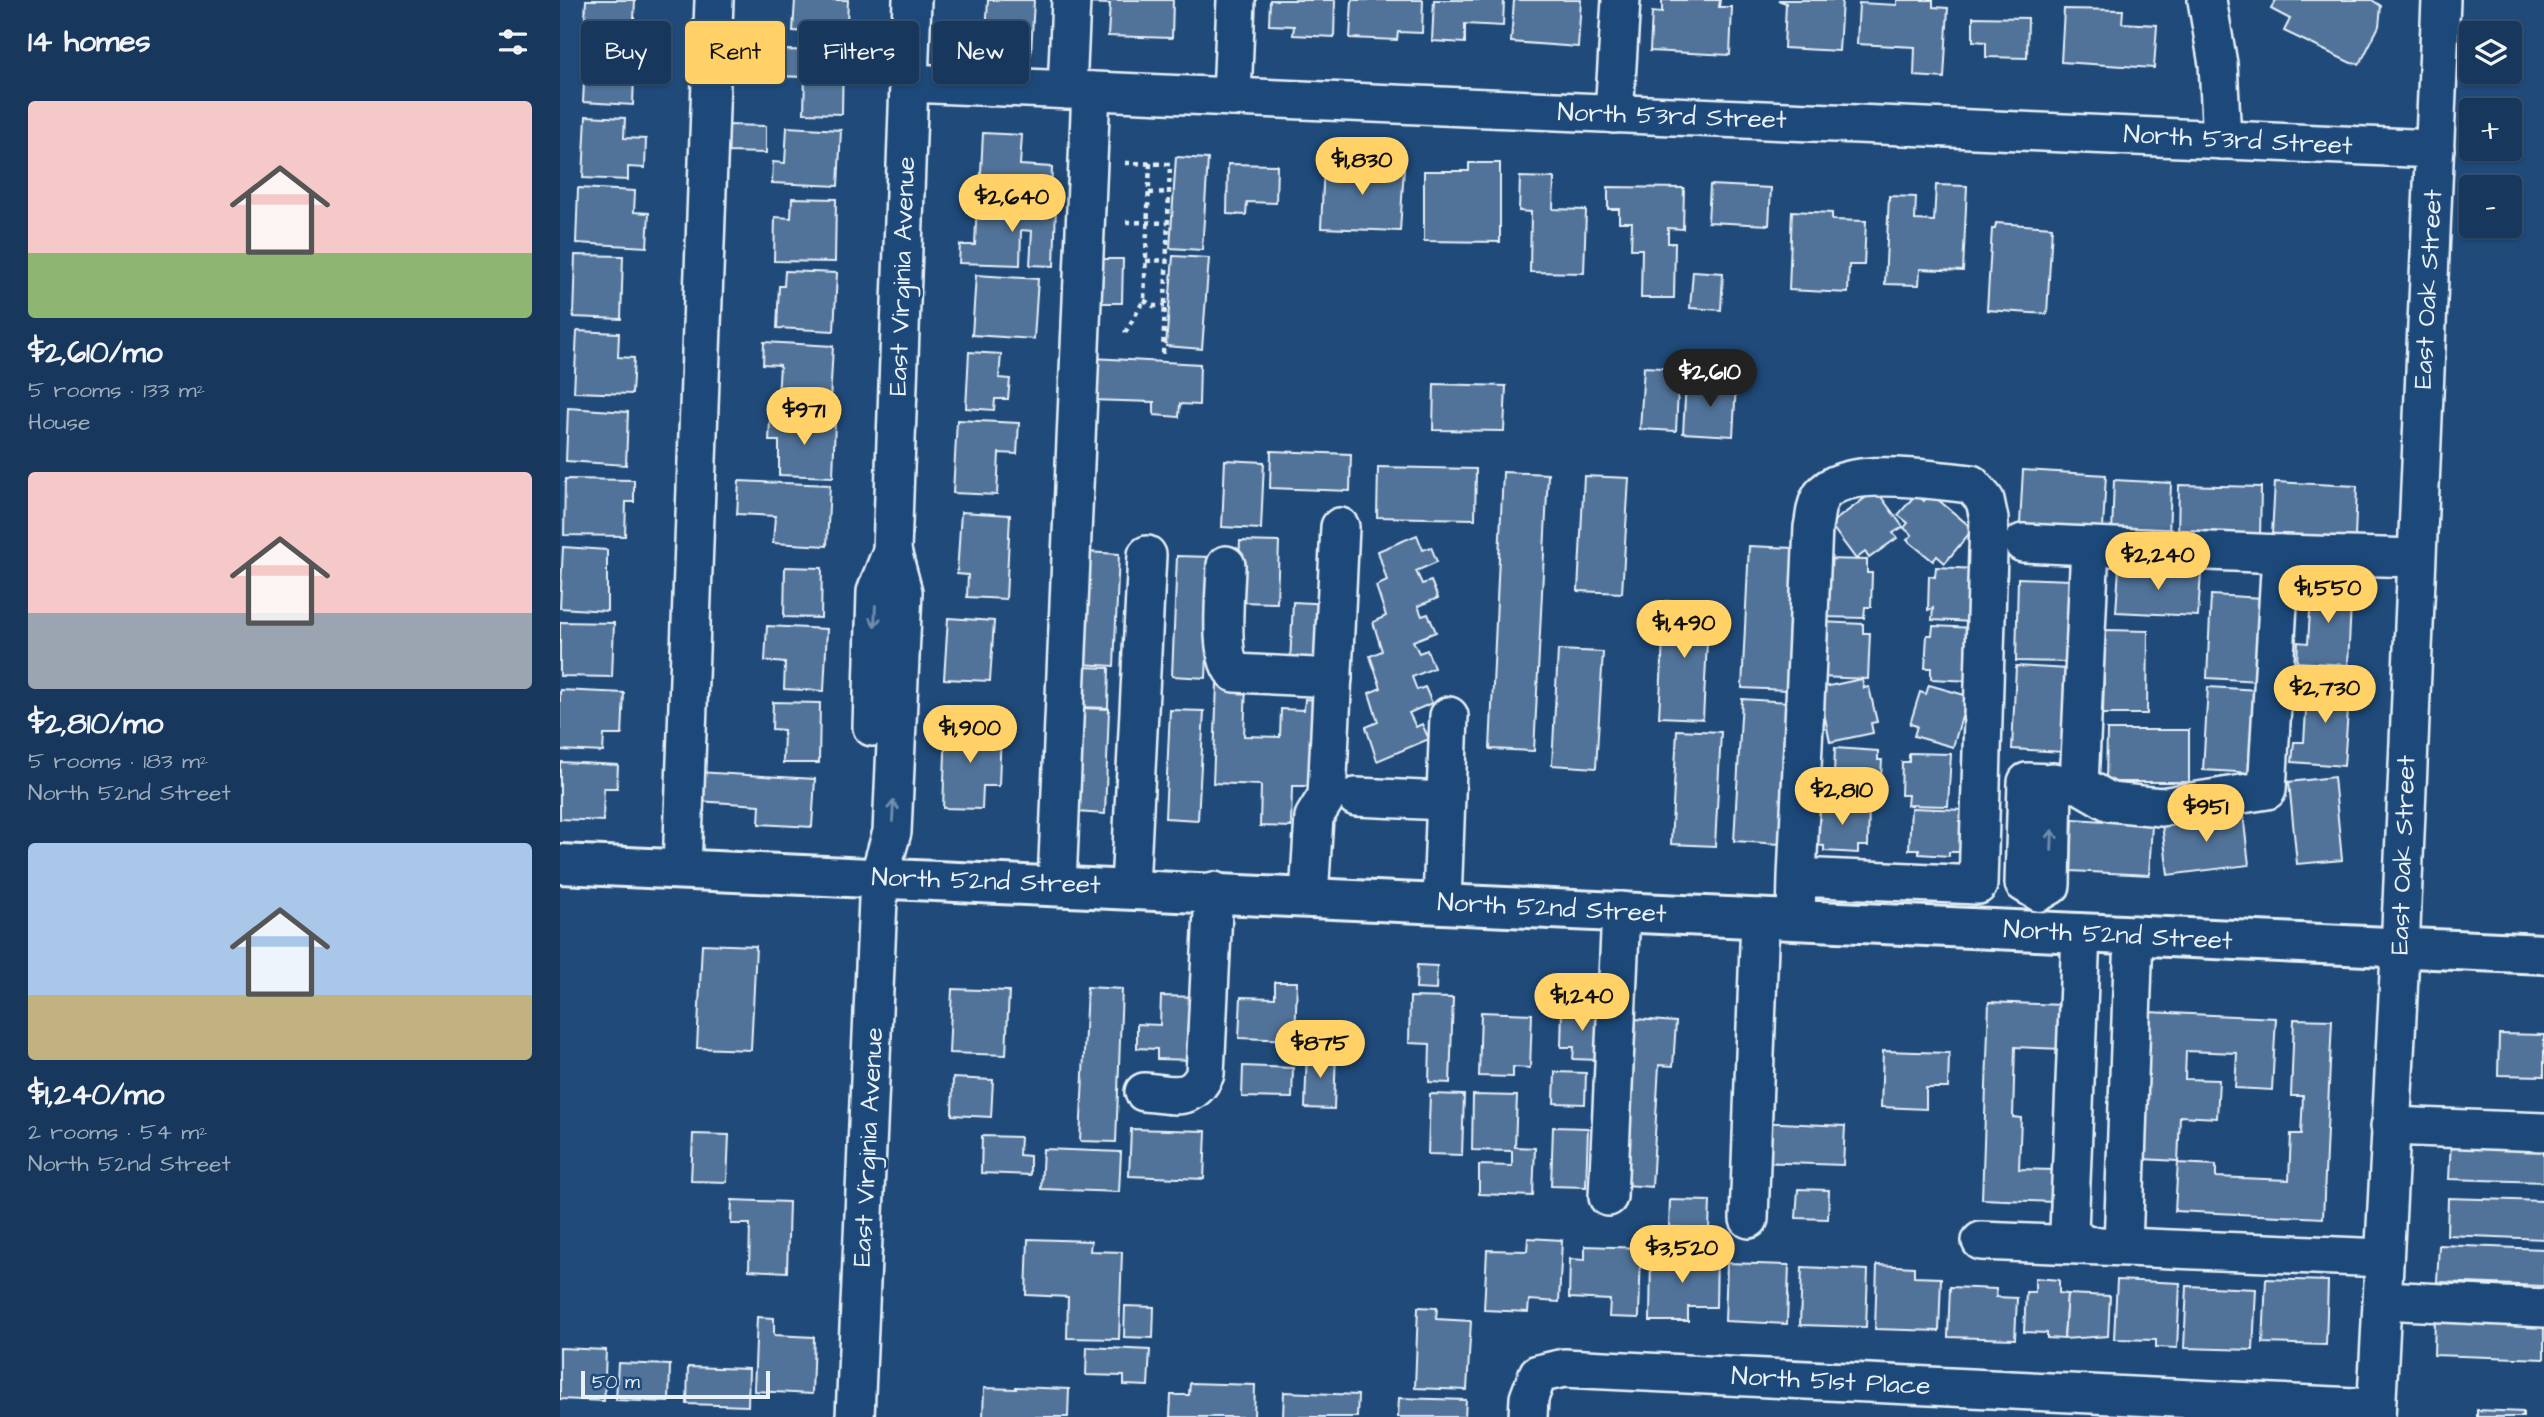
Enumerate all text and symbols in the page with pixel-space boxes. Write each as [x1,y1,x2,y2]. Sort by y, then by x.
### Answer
text: 14 homes [28,21,151,63]
chip: Buy [581,21,671,84]
chip: Rent [685,21,785,84]
chip: Filters [799,21,919,84]
chip: New [933,21,1029,84]
map controls [2459,21,2522,238]
button: layers [2459,21,2522,84]
icon: filters [494,23,532,61]
street label: North 53rd Street [1557,94,1788,138]
button: + [2459,98,2522,161]
street label: North 53rd Street [2123,116,2354,164]
pin: $1,830 [1305,138,1419,197]
text: $1,830 [1332,144,1392,176]
icon: home [217,147,343,273]
street label: East Virginia Avenue [880,156,926,396]
pin: $2,640 [955,174,1069,234]
button: − [2459,175,2522,238]
text: $2,640 [975,181,1049,213]
street label: East Oak Street [2405,188,2451,390]
text: $2,610/mo [28,332,163,374]
pin: $2,610 [1653,350,1767,409]
text: $2,610 [1679,356,1741,388]
text: 5 rooms · 133 m² [28,374,205,406]
pin: $971 [763,388,845,447]
text: $971 [783,394,826,426]
text: House [28,406,91,438]
icon: home [217,518,343,644]
pin: $2,240 [2101,532,2215,592]
text: $2,240 [2121,539,2195,571]
pin: $1,550 [2271,566,2385,625]
text: $1,550 [2295,572,2361,604]
pin: $1,490 [1627,600,1741,660]
one-way arrow [869,605,882,628]
text: $1,490 [1652,607,1716,639]
pin: $2,730 [2268,666,2382,725]
text: $2,730 [2290,672,2360,704]
text: $2,810/mo [28,703,163,745]
pin: $1,900 [913,706,1027,765]
text: $1,900 [939,712,1001,744]
text: 5 rooms · 183 m² [28,745,208,777]
street label: East Oak Street [2382,754,2424,955]
pin: $2,810 [1785,768,1899,827]
text: $2,810 [1811,774,1873,806]
text: North 52nd Street [28,777,231,809]
pin: $951 [2165,784,2247,844]
text: $951 [2183,791,2229,823]
one-way arrow [887,799,900,822]
one-way arrow [2045,829,2059,852]
street label: North 52nd Street [871,859,1102,903]
street label: North 52nd Street [1437,884,1668,932]
icon: home [217,889,343,1015]
street label: North 52nd Street [2003,911,2234,959]
pin: $1,240 [1525,974,1639,1033]
text: $1,240 [1550,980,1614,1012]
pin: $875 [1279,1020,1361,1080]
street label: East Virginia Avenue [844,1026,894,1268]
text: $875 [1291,1027,1349,1059]
text: $1,240/mo [28,1074,164,1116]
text: 2 rooms · 54 m² [28,1116,208,1148]
text: North 52nd Street [28,1148,231,1180]
pin: $3,520 [1625,1226,1739,1285]
text: $3,520 [1646,1232,1718,1264]
street label: North 51st Place [1731,1358,1931,1404]
scale bar [581,1368,770,1400]
text: 50 m [592,1369,640,1396]

